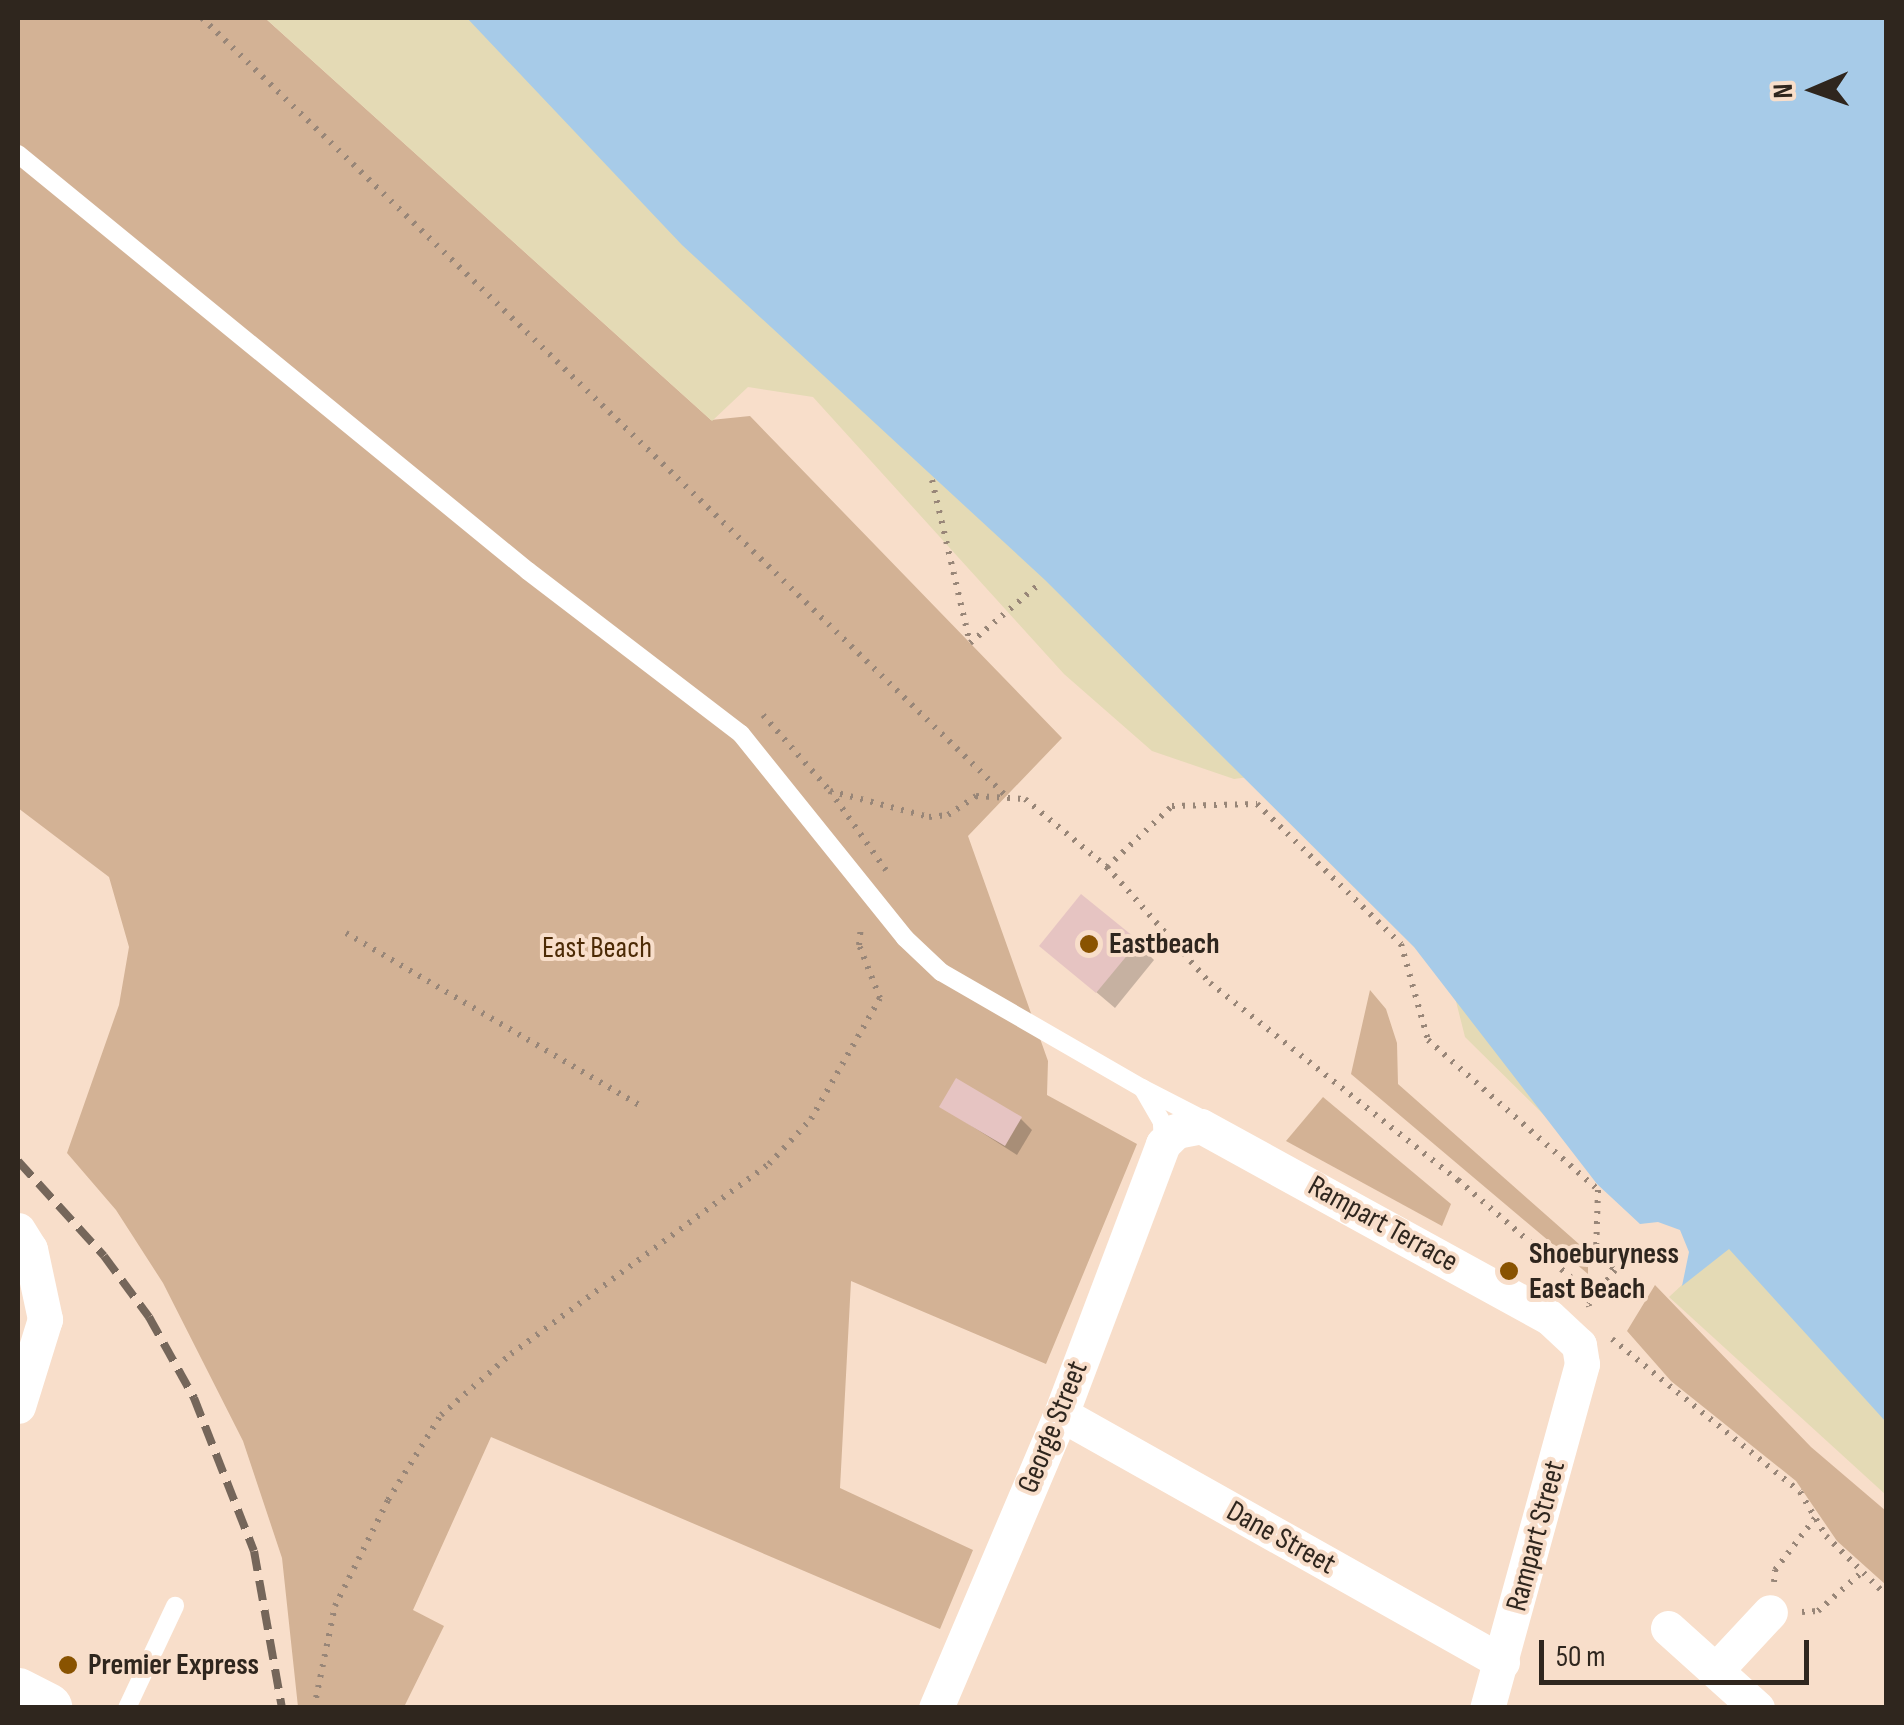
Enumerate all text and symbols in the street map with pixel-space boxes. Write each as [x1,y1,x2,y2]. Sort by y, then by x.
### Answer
north arrow [1764,40,1864,140]
text: N [1767,83,1800,99]
place label: Eastbeach [1109,926,1220,962]
park label: East Beach [542,930,652,966]
marker: Eastbeach [1078,933,1100,955]
street label: Rampart Terrace [1302,1168,1464,1280]
place label: Shoeburyness East Beach [1529,1236,1679,1306]
marker: Shoeburyness East Beach [1498,1260,1520,1282]
street label: George Street [1010,1356,1096,1498]
street label: Rampart Street [1499,1457,1573,1615]
street label: Dane Street [1220,1493,1342,1583]
scale bar [1544,1620,1814,1682]
text: 50 m [1556,1639,1605,1675]
place label: Premier Express [88,1647,259,1683]
marker: Premier Express [57,1654,79,1676]

